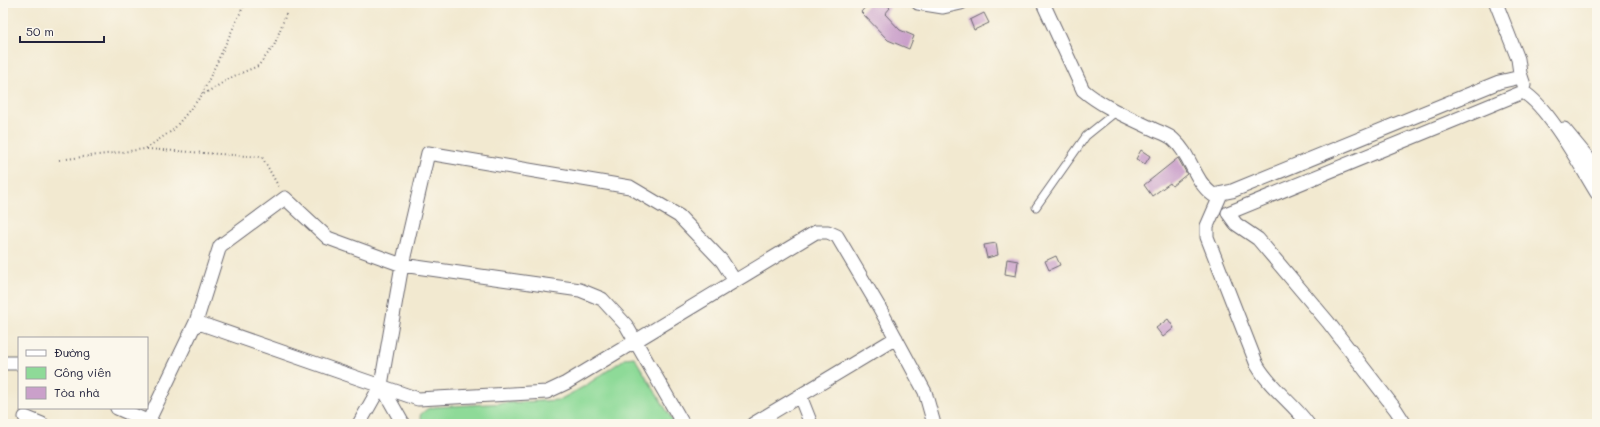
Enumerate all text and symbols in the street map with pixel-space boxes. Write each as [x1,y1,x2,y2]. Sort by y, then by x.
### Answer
scale bar [20,18,104,44]
text: 50 m [26,23,54,39]
legend [18,337,148,409]
text: Đường [54,344,90,360]
text: Công viên [54,364,111,380]
text: Tòa nhà [54,384,100,400]

